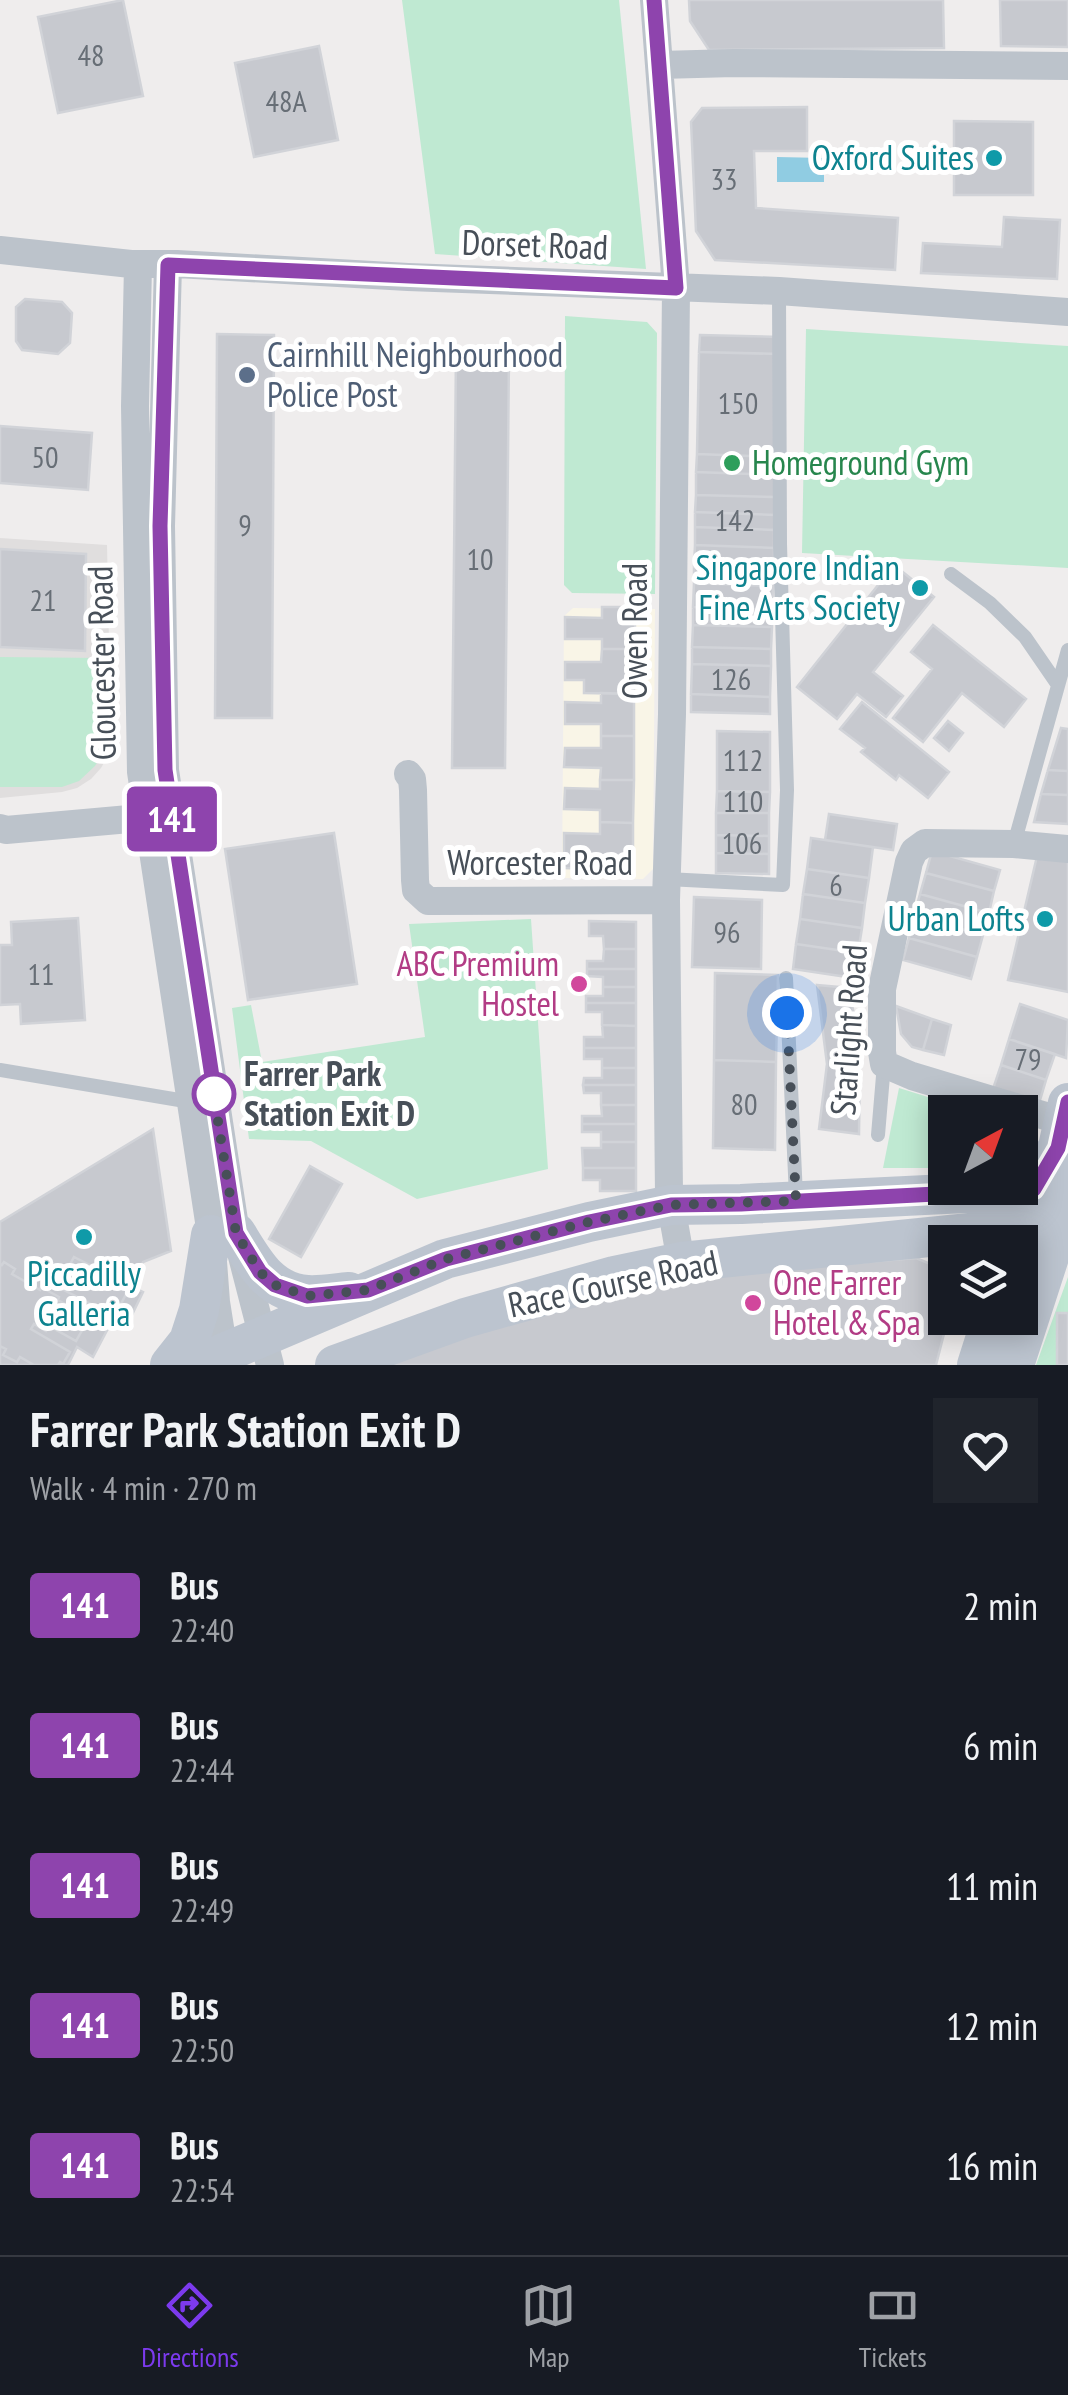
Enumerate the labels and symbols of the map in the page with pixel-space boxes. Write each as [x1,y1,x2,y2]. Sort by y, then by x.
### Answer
house number: 48 [78,35,105,74]
house number: 48A [265,81,307,120]
place label: Oxford Suites [812,134,974,180]
marker: Oxford Suites [983,147,1005,169]
house number: 33 [711,159,738,198]
street label: Dorset Road [461,218,609,270]
place label: Cairnhill Neighbourhood Police Post [267,331,563,417]
marker: Cairnhill Neighbourhood Police Post [236,364,258,386]
house number: 150 [718,383,758,422]
house number: 50 [32,437,59,476]
place label: Homeground Gym [752,439,969,485]
marker: Homeground Gym [721,452,743,474]
house number: 142 [715,500,755,539]
house number: 9 [238,505,252,544]
house number: 10 [467,539,494,578]
place label: Singapore Indian Fine Arts Society [695,544,901,630]
street label: Owen Road [611,563,657,699]
street label: Gloucester Road [76,565,126,761]
marker: Singapore Indian Fine Arts Society [909,577,931,599]
house number: 21 [30,580,57,619]
house number: 126 [711,659,751,698]
house number: 112 [723,740,763,779]
house number: 110 [723,781,763,820]
line badge: 141 [114,786,230,852]
house number: 106 [722,823,762,862]
street label: Worcester Road [447,839,633,885]
house number: 6 [829,865,843,904]
place label: Urban Lofts [887,895,1025,941]
marker: Urban Lofts [1034,908,1056,930]
house number: 96 [714,912,741,951]
place label: ABC Premium Hostel [396,940,559,1026]
street label: Starlight Road [819,943,877,1117]
house number: 11 [28,954,55,993]
marker: ABC Premium Hostel [568,973,590,995]
your location [762,988,812,1038]
house number: 79 [1015,1039,1042,1078]
place label: Farrer Park Station Exit D [244,1050,415,1136]
marker: Farrer Park Station Exit D [193,1073,235,1115]
house number: 80 [731,1084,758,1123]
north arrow [928,1095,1038,1205]
marker: Piccadilly Galleria [73,1226,95,1248]
street label: Race Course Road [504,1238,722,1328]
place label: Piccadilly Galleria [27,1250,142,1336]
place label: One Farrer Hotel & Spa [773,1259,921,1345]
marker: One Farrer Hotel & Spa [742,1292,764,1314]

